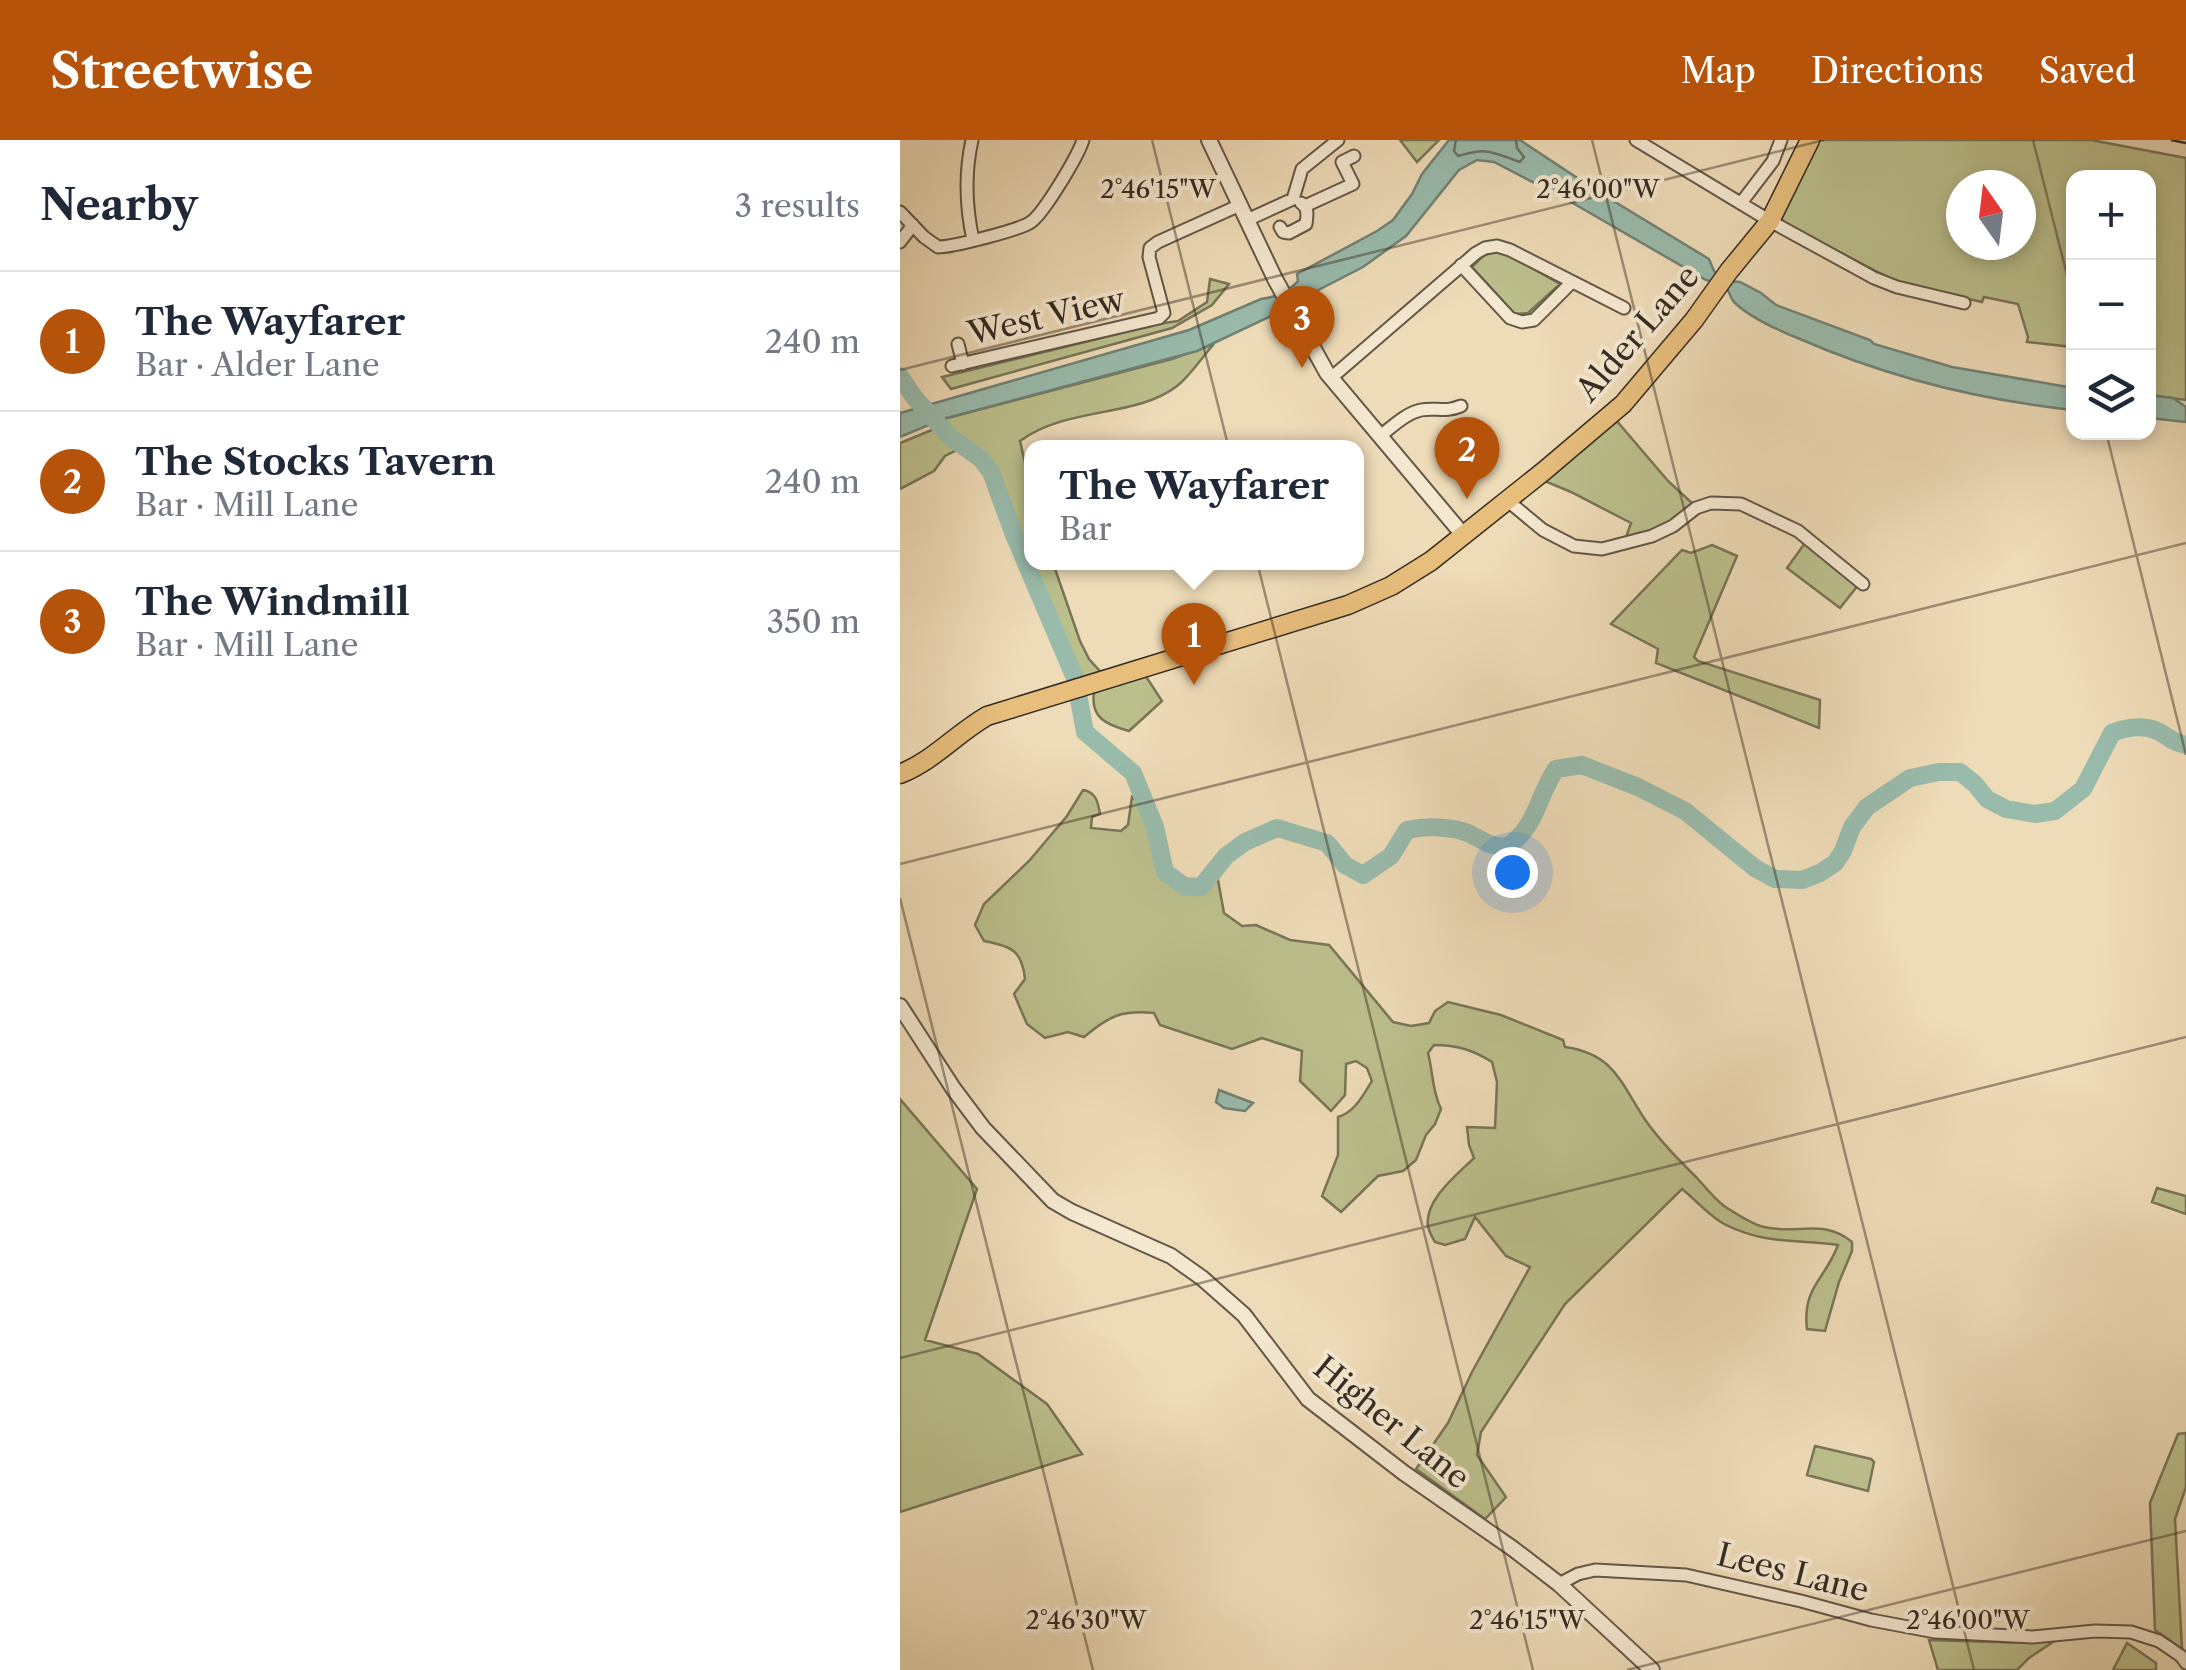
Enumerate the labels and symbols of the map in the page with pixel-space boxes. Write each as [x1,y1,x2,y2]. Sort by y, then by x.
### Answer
north arrow [1946,170,2036,260]
text: 2°46'15"W [1100,174,1216,205]
text: 2°46'00"W [1536,174,1660,205]
street label: Alder Lane [1567,257,1707,410]
street label: West View [963,279,1128,353]
pin: 3 [1270,286,1334,368]
pin: 2 [1434,416,1500,499]
pin: 1 [1162,602,1226,685]
your location [1487,847,1538,898]
street label: Higher Lane [1306,1347,1478,1497]
street label: Lees Lane [1713,1534,1873,1610]
text: 2°46'30"W [1025,1605,1147,1636]
text: 2°46'15"W [1469,1605,1585,1636]
text: 2°46'00"W [1906,1605,2030,1636]

